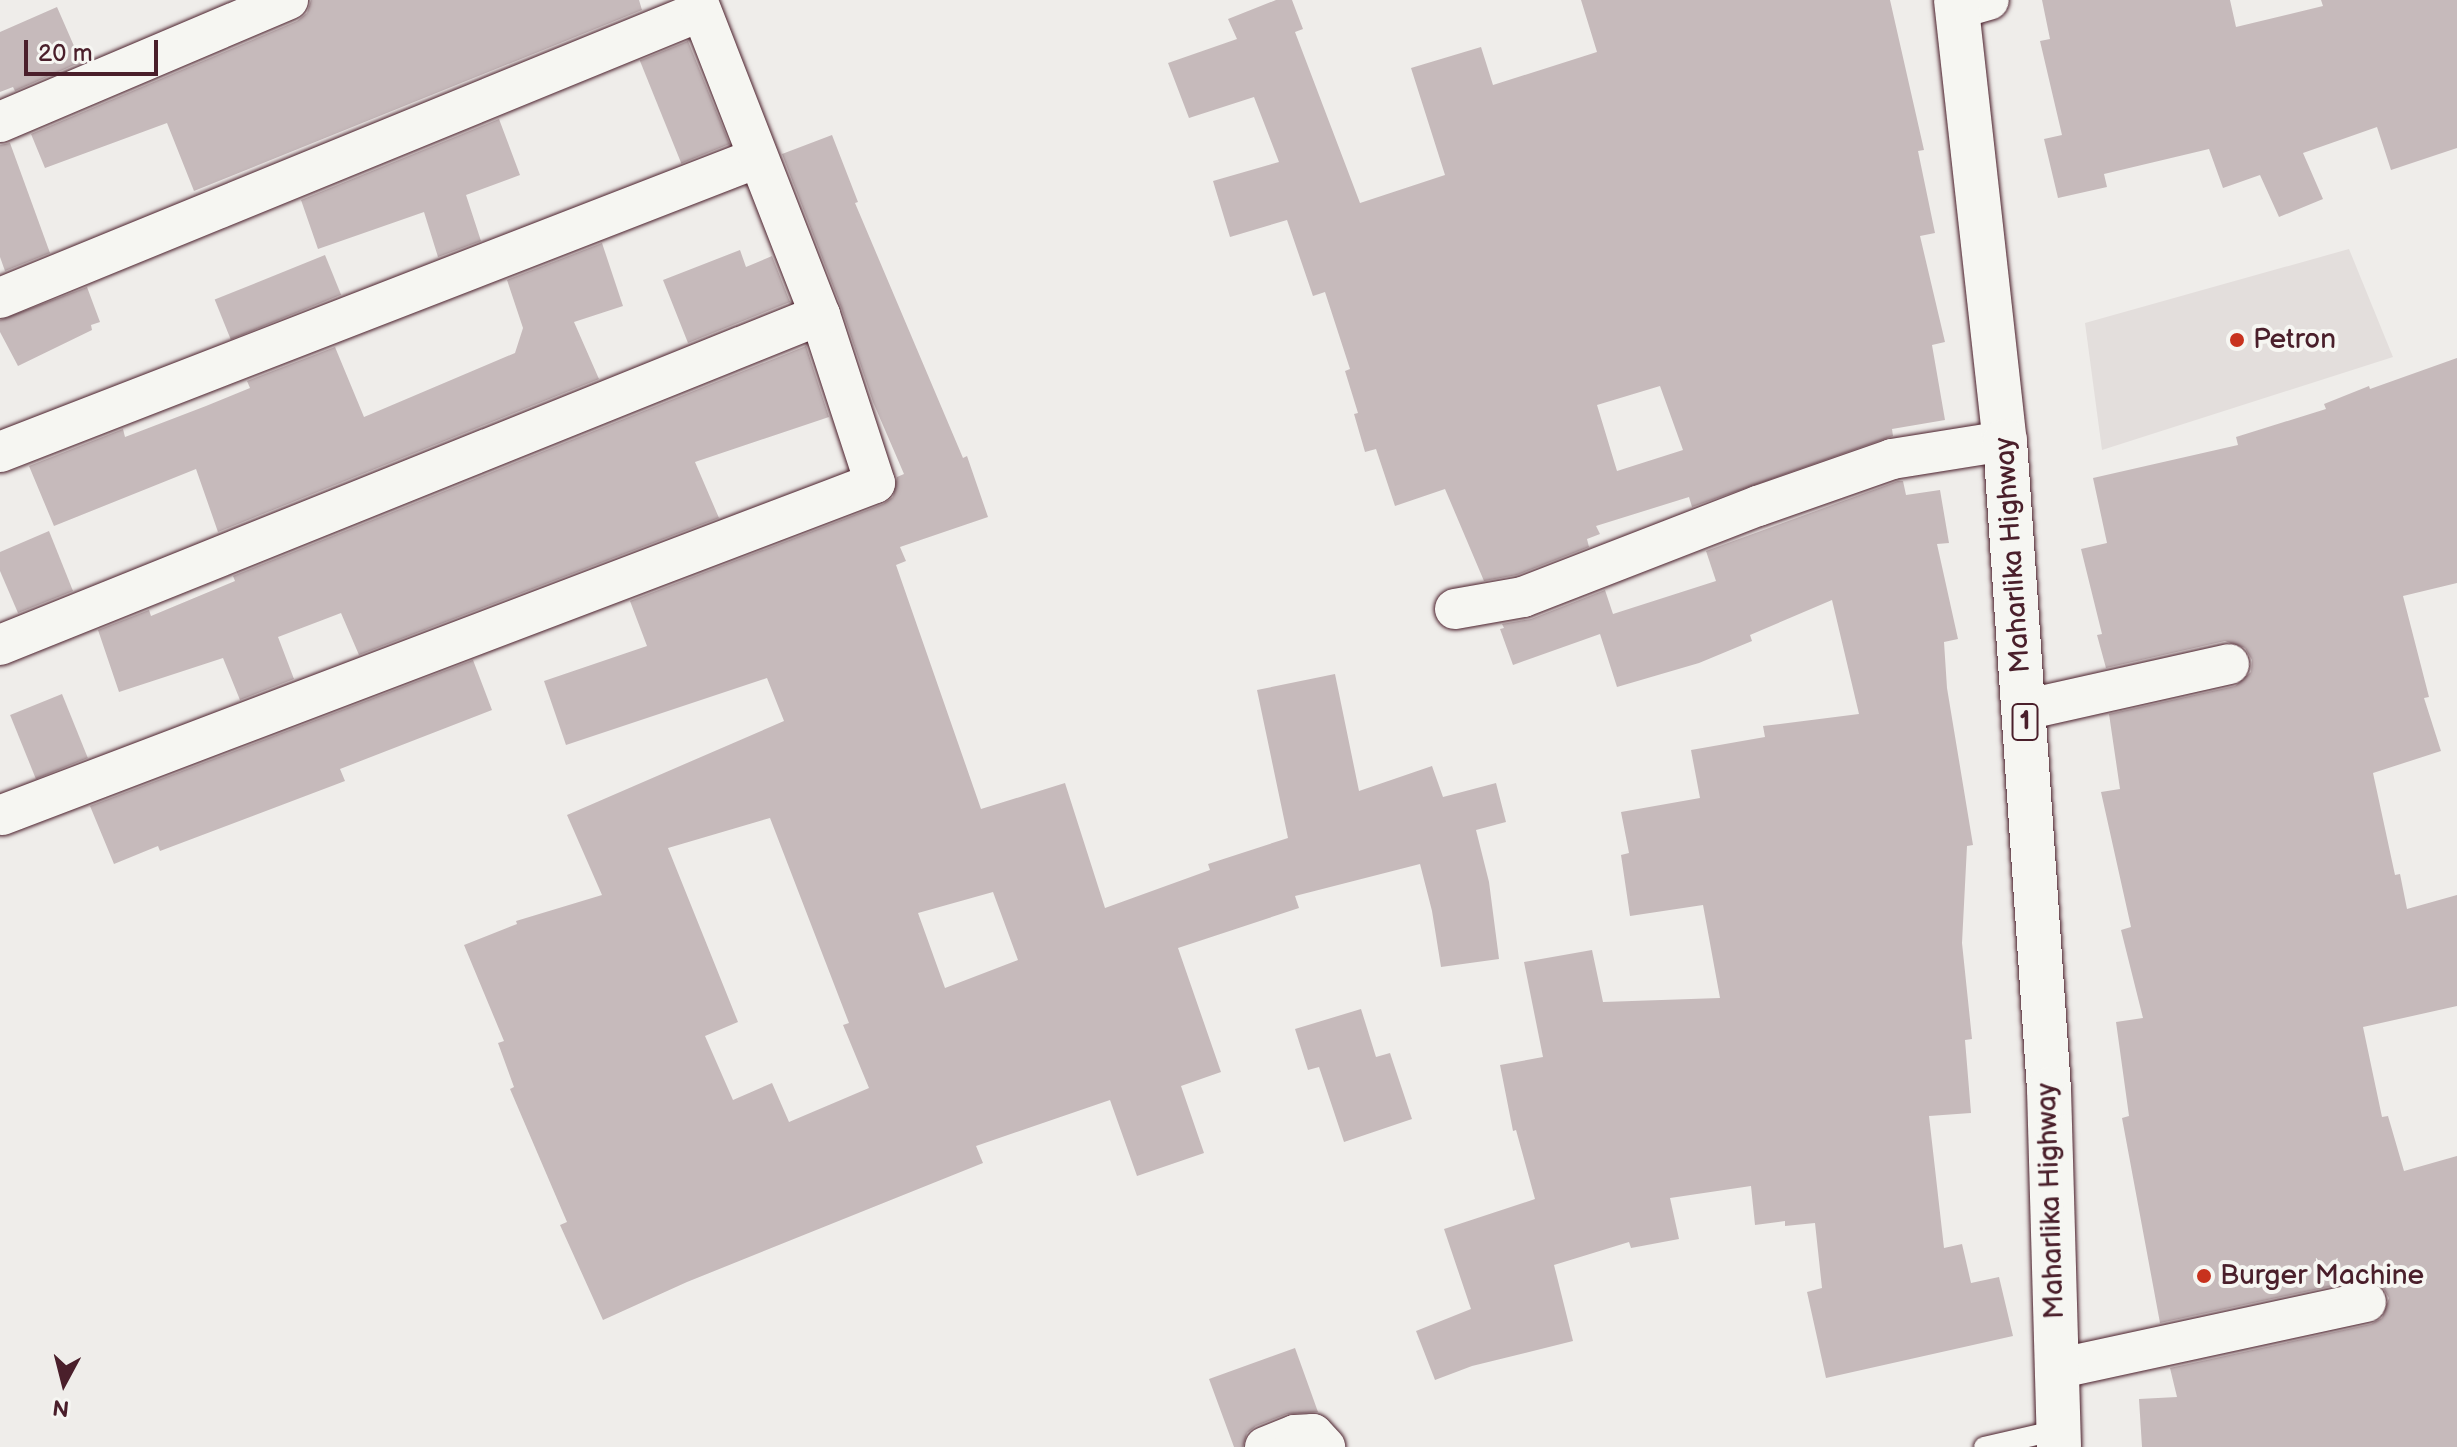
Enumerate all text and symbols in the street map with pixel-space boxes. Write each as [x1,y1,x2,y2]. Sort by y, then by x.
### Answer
scale bar [28,24,162,74]
text: 20 m [38,39,93,68]
place label: Petron [2253,323,2336,357]
marker: Petron [2228,331,2246,349]
street label: Maharlika Highway [1988,436,2038,674]
road number: 1 [2011,700,2039,744]
street label: Maharlika Highway [2030,1082,2072,1320]
place label: Burger Machine [2220,1259,2424,1293]
marker: Burger Machine [2195,1267,2213,1285]
north arrow [24,1343,104,1423]
text: N [51,1393,71,1422]

